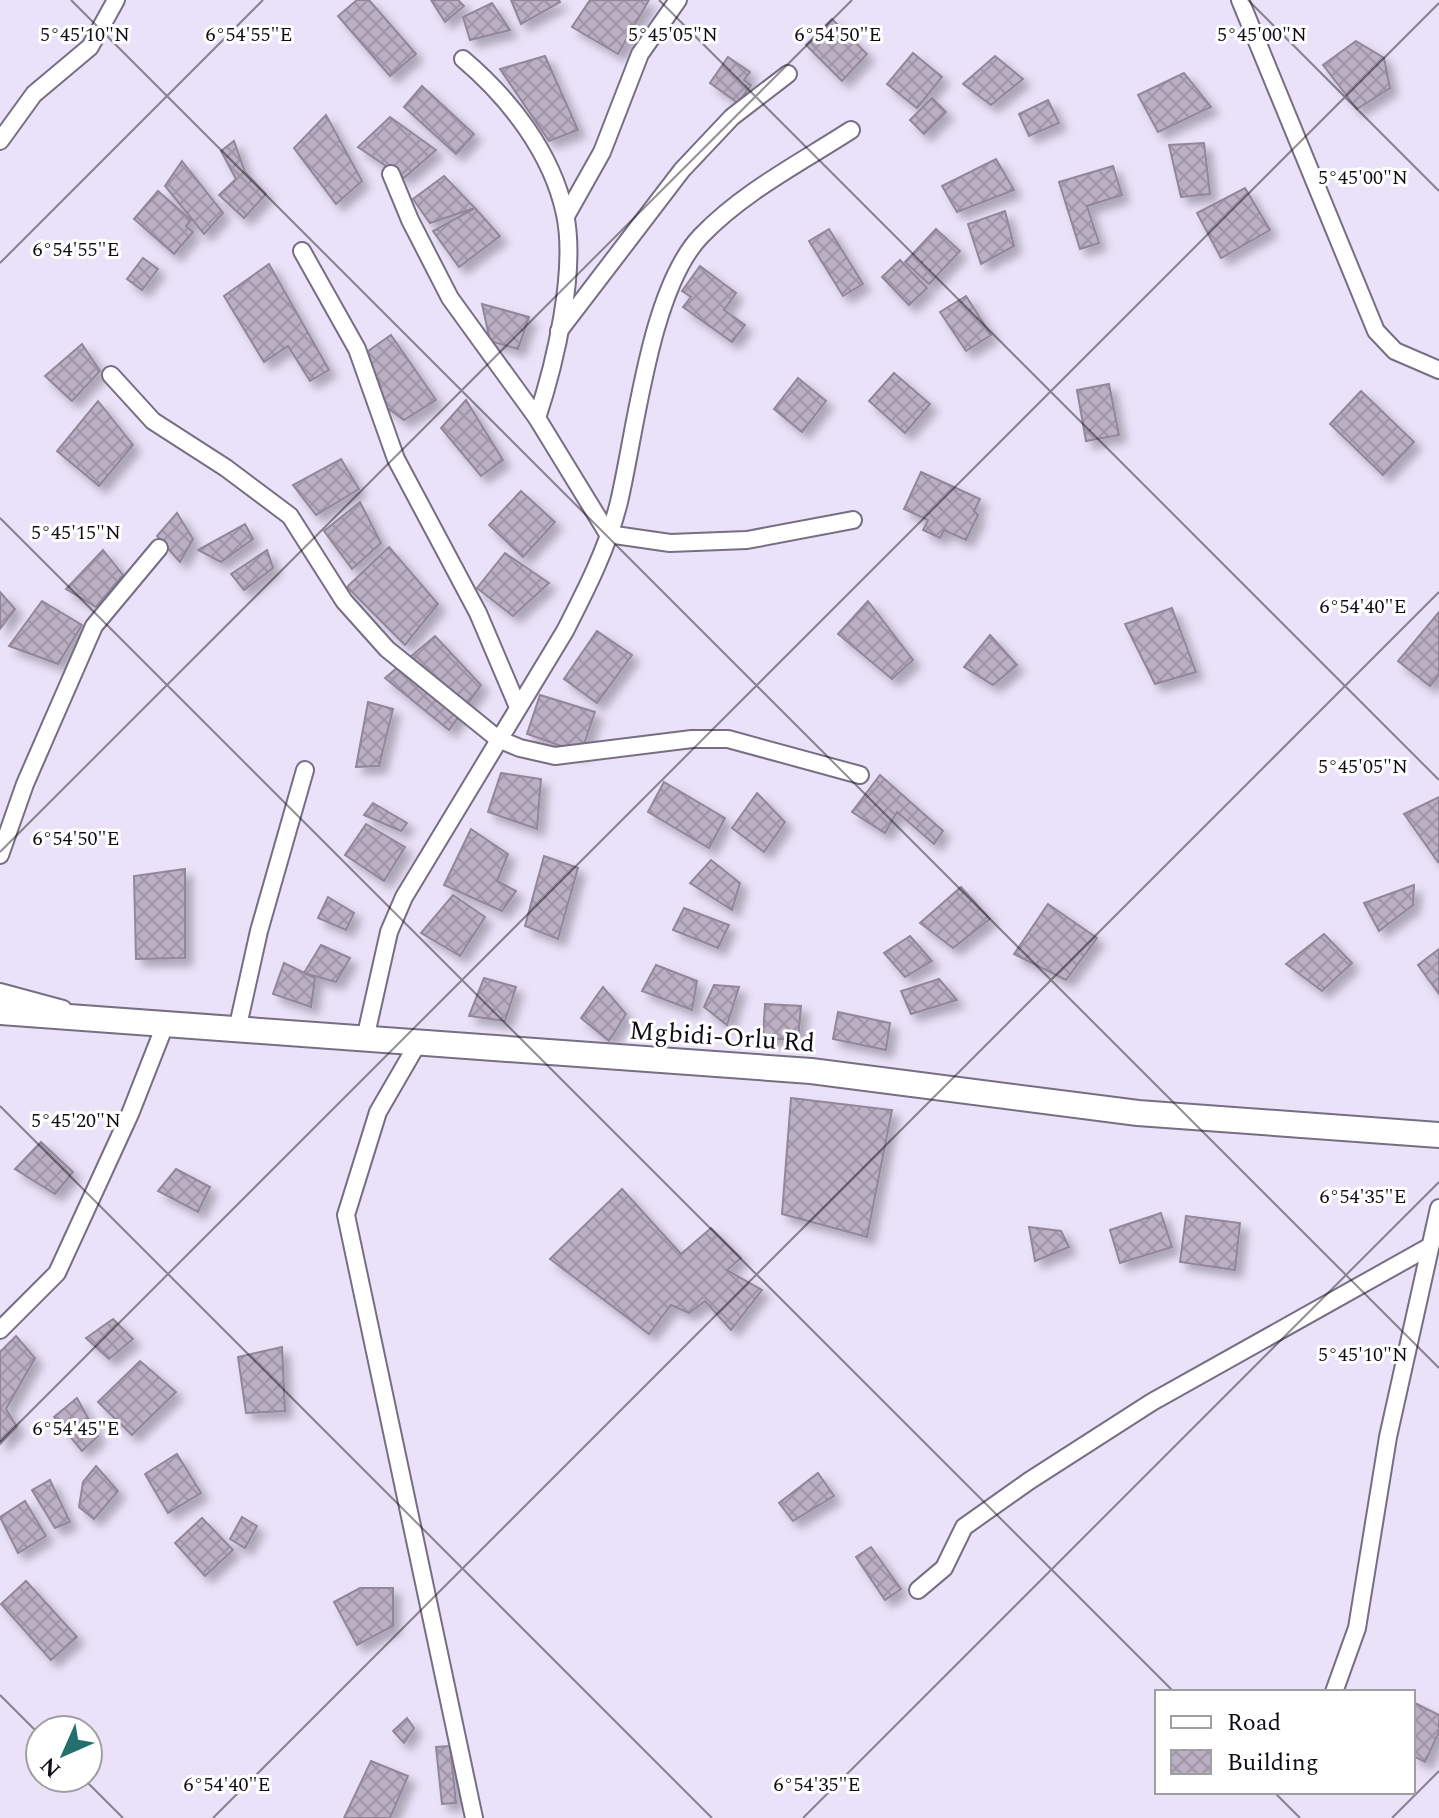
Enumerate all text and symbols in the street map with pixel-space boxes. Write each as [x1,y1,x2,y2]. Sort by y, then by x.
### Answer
text: 5°45'10"N [40,20,130,50]
text: 6°54'55"E [205,20,293,50]
text: 5°45'05"N [628,20,718,50]
text: 6°54'50"E [794,20,882,50]
text: 5°45'00"N [1217,20,1307,50]
text: 5°45'00"N [1318,163,1408,193]
text: 6°54'55"E [32,235,120,265]
text: 5°45'15"N [31,518,121,548]
text: 6°54'40"E [1319,592,1407,622]
text: 5°45'05"N [1318,752,1408,782]
text: 6°54'50"E [32,824,120,854]
street label: Mgbidi-Orlu Rd [628,1011,816,1063]
text: 5°45'20"N [31,1106,121,1136]
text: 6°54'35"E [1319,1182,1407,1212]
text: 5°45'10"N [1318,1340,1408,1370]
text: 6°54'45"E [32,1414,120,1444]
legend [1155,1690,1415,1794]
text: Road [1227,1705,1281,1741]
north arrow [24,1714,104,1794]
text: Building [1227,1745,1319,1781]
text: N [33,1749,69,1785]
text: 6°54'40"E [183,1770,271,1800]
text: 6°54'35"E [773,1770,861,1800]

